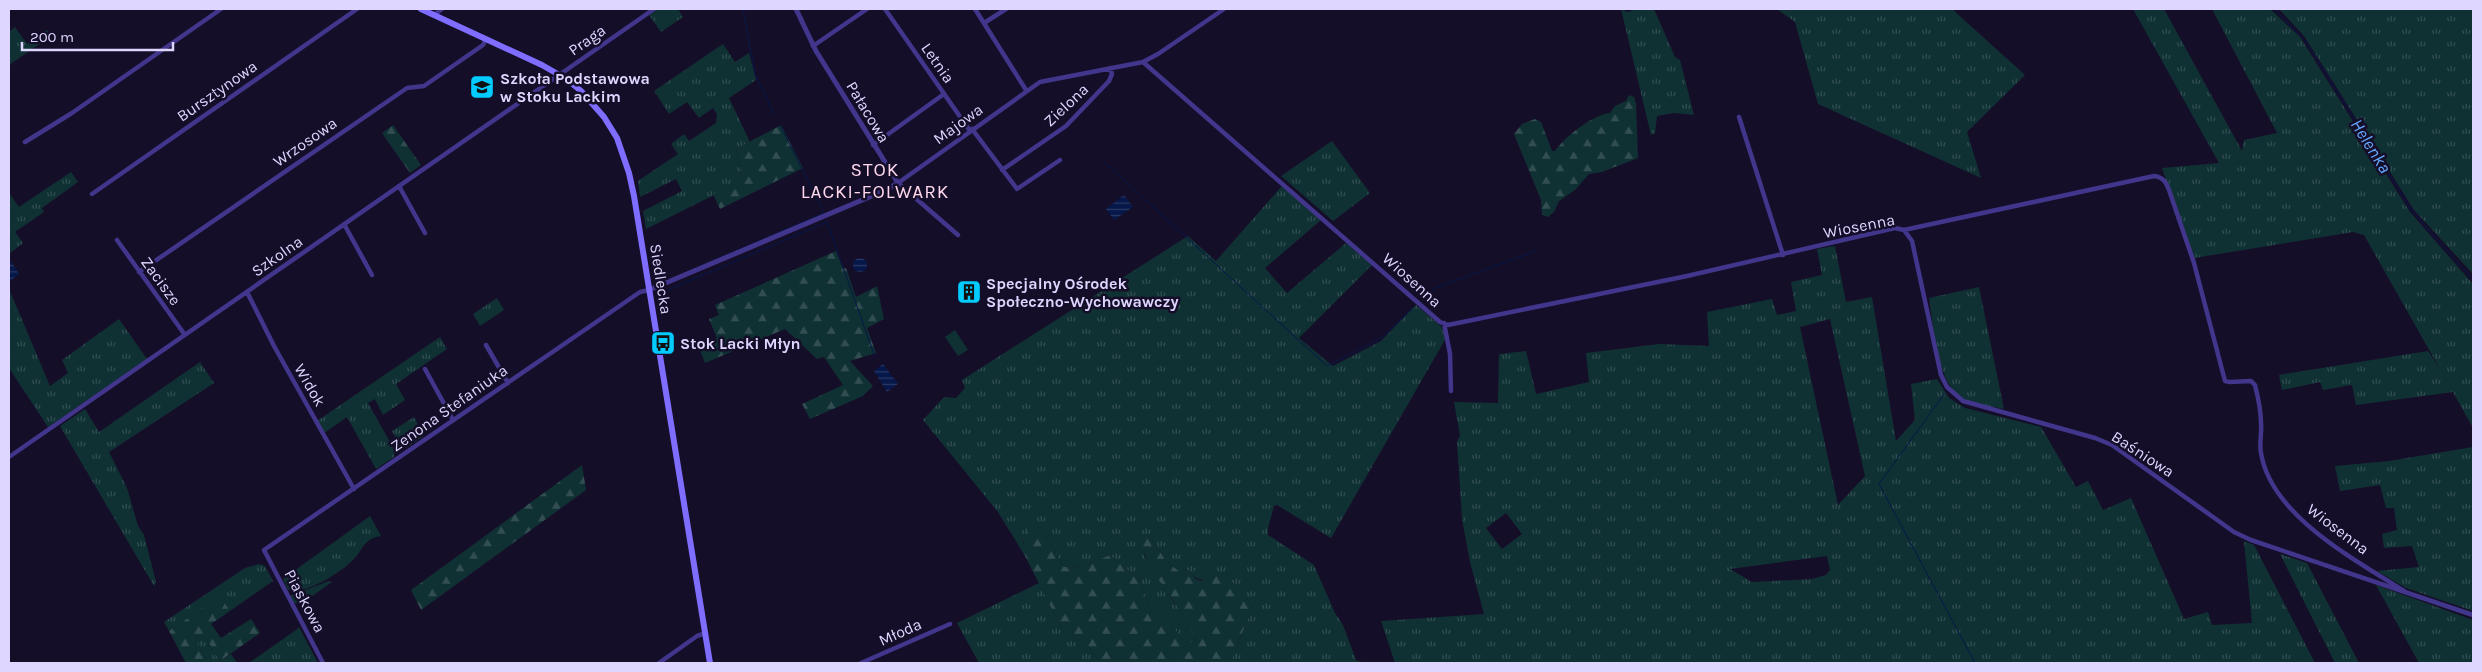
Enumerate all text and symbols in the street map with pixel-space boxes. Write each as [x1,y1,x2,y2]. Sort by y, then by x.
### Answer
scale bar [22,20,174,52]
street label: Praga [565,20,609,60]
text: 200 m [30,28,74,46]
street label: Letnia [917,39,959,87]
street label: Bursztynowa [173,56,261,126]
place label: Szkoła Podstawowa w Stoku Lackim [500,69,650,106]
school or university icon: Szkoła Podstawowa w Stoku Lackim [469,74,495,100]
street label: Pałacowa [842,78,894,146]
street label: Zielona [1040,80,1092,130]
street label: Majowa [930,100,986,148]
street label: Wrzosowa [269,113,341,171]
water label: Helenka [2346,115,2396,177]
district label: STOK LACKI-FOLWARK [801,159,949,203]
street label: Wiosenna [1822,210,1896,242]
street label: Szkolna [248,232,306,280]
street label: Siedlecka [646,242,676,316]
street label: Wiosenna [1379,249,1445,311]
street label: Zacisze [137,253,185,309]
place label: Specjalny Ośrodek Społeczno-Wychowawczy [986,274,1179,311]
building icon: Specjalny Ośrodek Społeczno-Wychowawczy [956,279,982,305]
bus stop icon: Stok Lacki Młyn [650,330,676,356]
place label: Stok Lacki Młyn [680,334,800,353]
street label: Widok [290,360,330,410]
street label: Zenona Stefaniuka [387,361,511,455]
street label: Baśniowa [2108,427,2178,481]
street label: Wiosenna [2303,500,2373,558]
street label: Piaskowa [280,566,330,636]
street label: Młoda [876,614,924,650]

